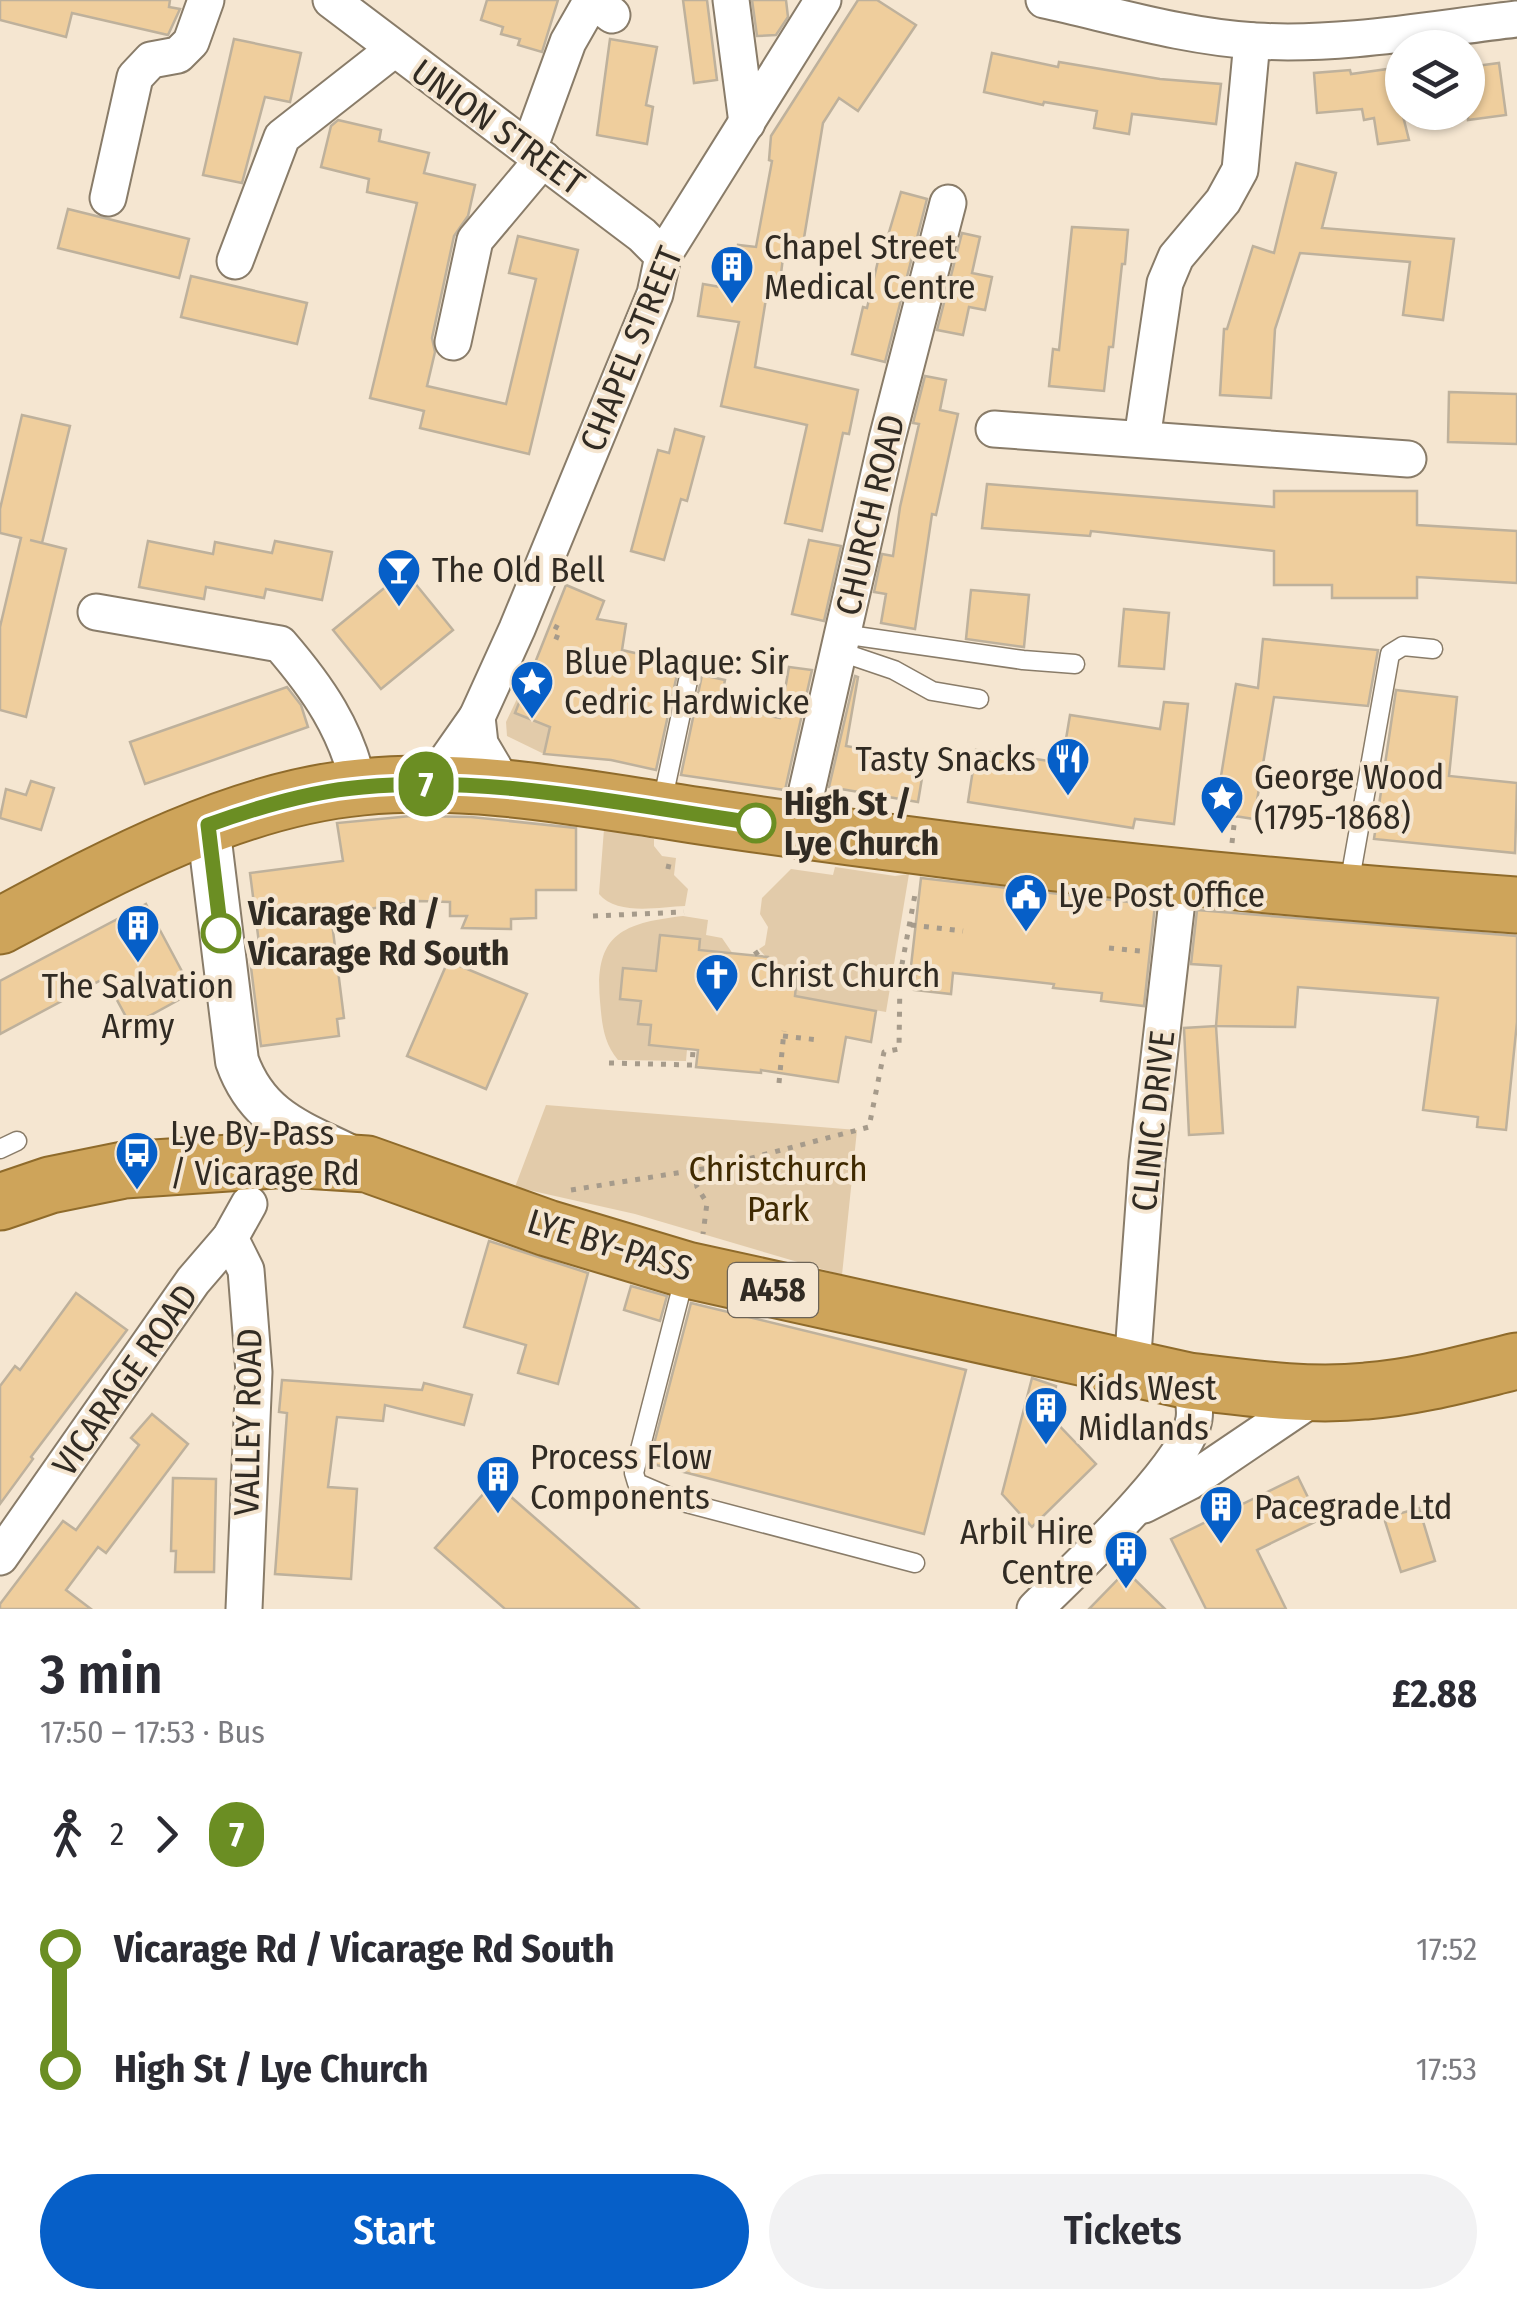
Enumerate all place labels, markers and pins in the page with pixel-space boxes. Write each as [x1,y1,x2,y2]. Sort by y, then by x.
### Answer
place label: Chapel Street Medical Centre [764,226,975,308]
building icon: Chapel Street Medical Centre [709,244,755,305]
bar icon: The Old Bell [376,547,422,608]
place label: The Old Bell [432,549,605,591]
place label: Blue Plaque: Sir Cedric Hardwicke [564,641,810,723]
place icon: Blue Plaque: Sir Cedric Hardwicke [509,659,555,720]
restaurant icon: Tasty Snacks [1045,736,1091,797]
place label: Tasty Snacks [856,738,1036,780]
place label: George Wood (1795-1868) [1254,756,1444,838]
place icon: George Wood (1795-1868) [1199,774,1245,835]
place label: High St / Lye Church [784,782,939,864]
marker: High St / Lye Church [737,804,775,842]
public building icon: Lye Post Office [1003,872,1049,933]
place label: Lye Post Office [1058,874,1265,916]
place label: Vicarage Rd / Vicarage Rd South [247,892,509,974]
building icon: The Salvation Army [115,903,161,964]
marker: Vicarage Rd / Vicarage Rd South [202,914,240,952]
church icon: Christ Church [694,952,740,1013]
place label: Christ Church [750,954,940,996]
place label: The Salvation Army [42,965,234,1047]
place label: Lye By-Pass / Vicarage Rd [170,1112,360,1194]
bus stop icon: Lye By-Pass / Vicarage Rd [114,1130,160,1191]
place label: Kids West Midlands [1078,1367,1217,1449]
building icon: Kids West Midlands [1023,1385,1069,1446]
place label: Process Flow Components [530,1436,712,1518]
building icon: Process Flow Components [475,1454,521,1515]
building icon: Pacegrade Ltd [1198,1484,1244,1545]
place label: Pacegrade Ltd [1254,1486,1453,1528]
place label: Arbil Hire Centre [960,1511,1094,1593]
building icon: Arbil Hire Centre [1103,1529,1149,1590]

